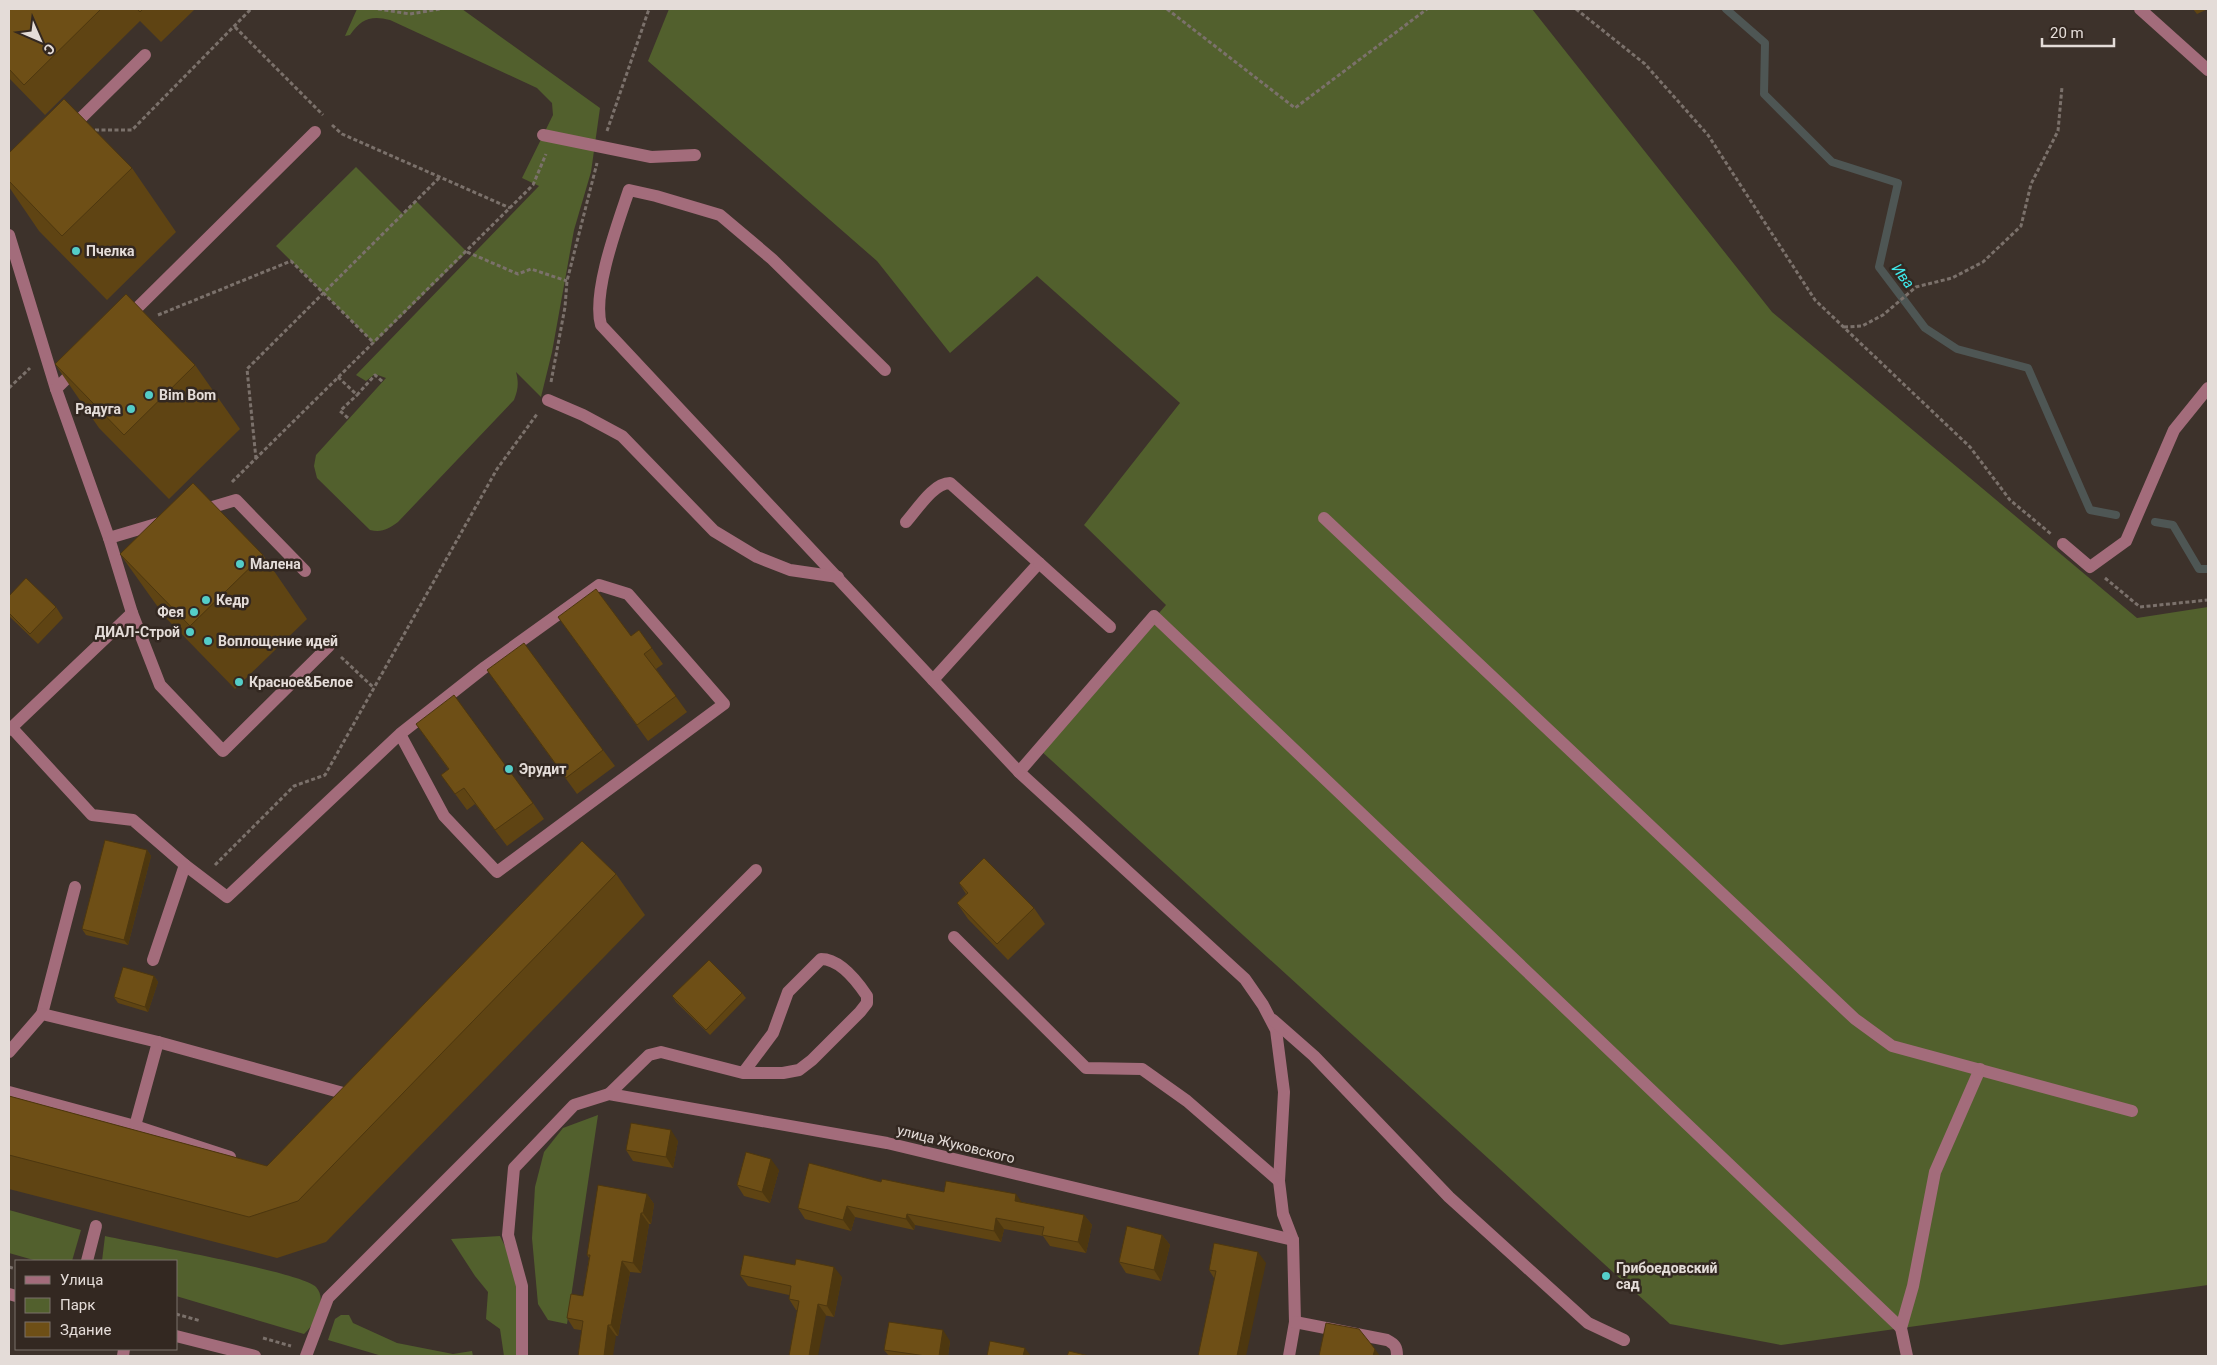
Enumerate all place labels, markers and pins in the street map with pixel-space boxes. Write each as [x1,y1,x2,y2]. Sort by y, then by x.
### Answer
place label: Пчелка [86,243,135,259]
marker: Пчелка [70,245,82,257]
place label: Bim Bom [159,387,216,403]
marker: Bim Bom [143,389,155,401]
place label: Радуга [75,401,122,417]
marker: Радуга [125,403,137,415]
place label: Малена [250,556,301,572]
marker: Малена [234,558,246,570]
place label: Кедр [216,592,249,608]
marker: Кедр [200,594,212,606]
place label: Фея [157,604,184,620]
marker: Фея [188,606,200,618]
place label: ДИАЛ-Строй [95,624,180,640]
marker: ДИАЛ-Строй [184,626,196,638]
place label: Воплощение идей [218,633,338,649]
marker: Воплощение идей [202,635,214,647]
place label: Красное&Белое [249,674,353,690]
marker: Красное&Белое [233,676,245,688]
place label: Эрудит [519,761,566,777]
marker: Эрудит [503,763,515,775]
place label: Грибоедовский сад [1616,1260,1718,1292]
marker: Грибоедовский сад [1600,1270,1612,1282]

